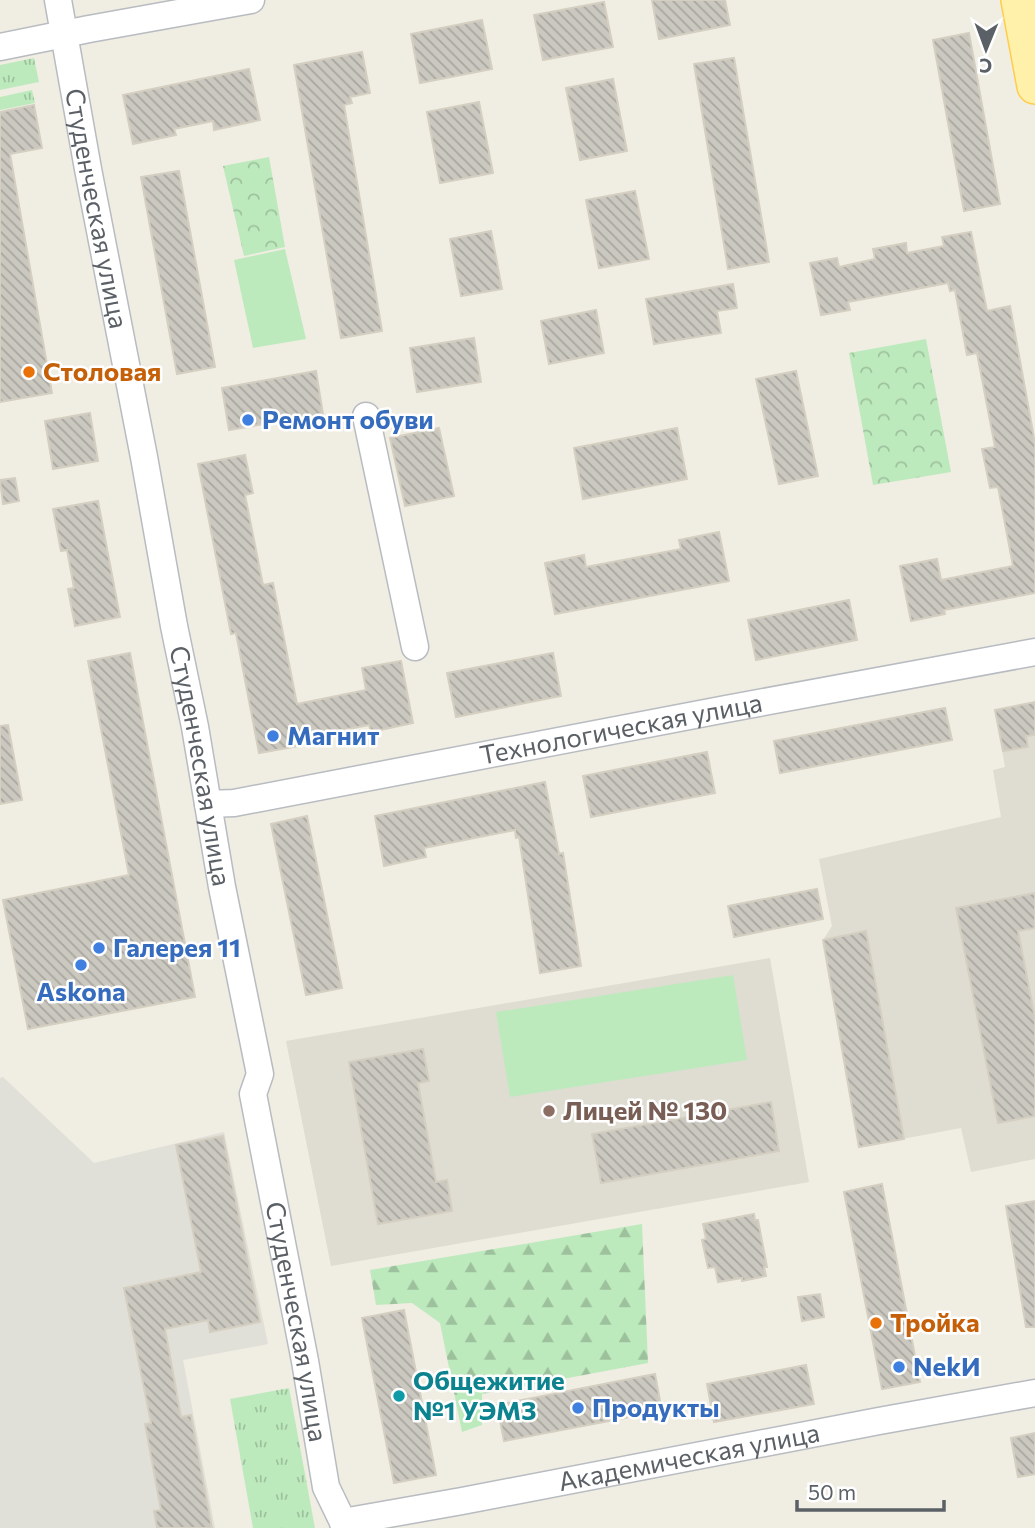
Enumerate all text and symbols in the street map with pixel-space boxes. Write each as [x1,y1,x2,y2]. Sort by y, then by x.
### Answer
north arrow [951,14,1021,84]
text: С [979,55,992,78]
street label: Студенческая улица [60,86,136,331]
place label: Столовая [43,355,161,386]
marker: Столовая [21,364,37,380]
place label: Ремонт обуви [262,403,434,434]
marker: Ремонт обуви [240,412,256,428]
street label: Студенческая улица [164,643,239,888]
street label: Технологическая улица [477,686,764,770]
place label: Магнит [287,719,380,750]
marker: Магнит [265,728,281,744]
place label: Галерея 11 [113,931,241,962]
marker: Галерея 11 [91,940,107,956]
marker: Askona [73,957,89,973]
place label: Askona [36,975,126,1006]
place label: Лицей № 130 [563,1094,727,1125]
marker: Лицей № 130 [541,1103,557,1119]
street label: Студенческая улица [260,1199,335,1444]
place label: Тройка [890,1306,980,1337]
marker: Тройка [868,1315,884,1331]
place label: NekИ [913,1350,981,1381]
marker: NekИ [891,1359,907,1375]
place label: Общежитие №1 УЭМЗ [413,1364,565,1425]
marker: Общежитие №1 УЭМЗ [391,1388,407,1404]
place label: Продукты [592,1391,720,1422]
marker: Продукты [570,1400,586,1416]
street label: Академическая улица [556,1416,822,1496]
scale bar [797,1468,944,1512]
text: 50 m [808,1479,856,1504]

